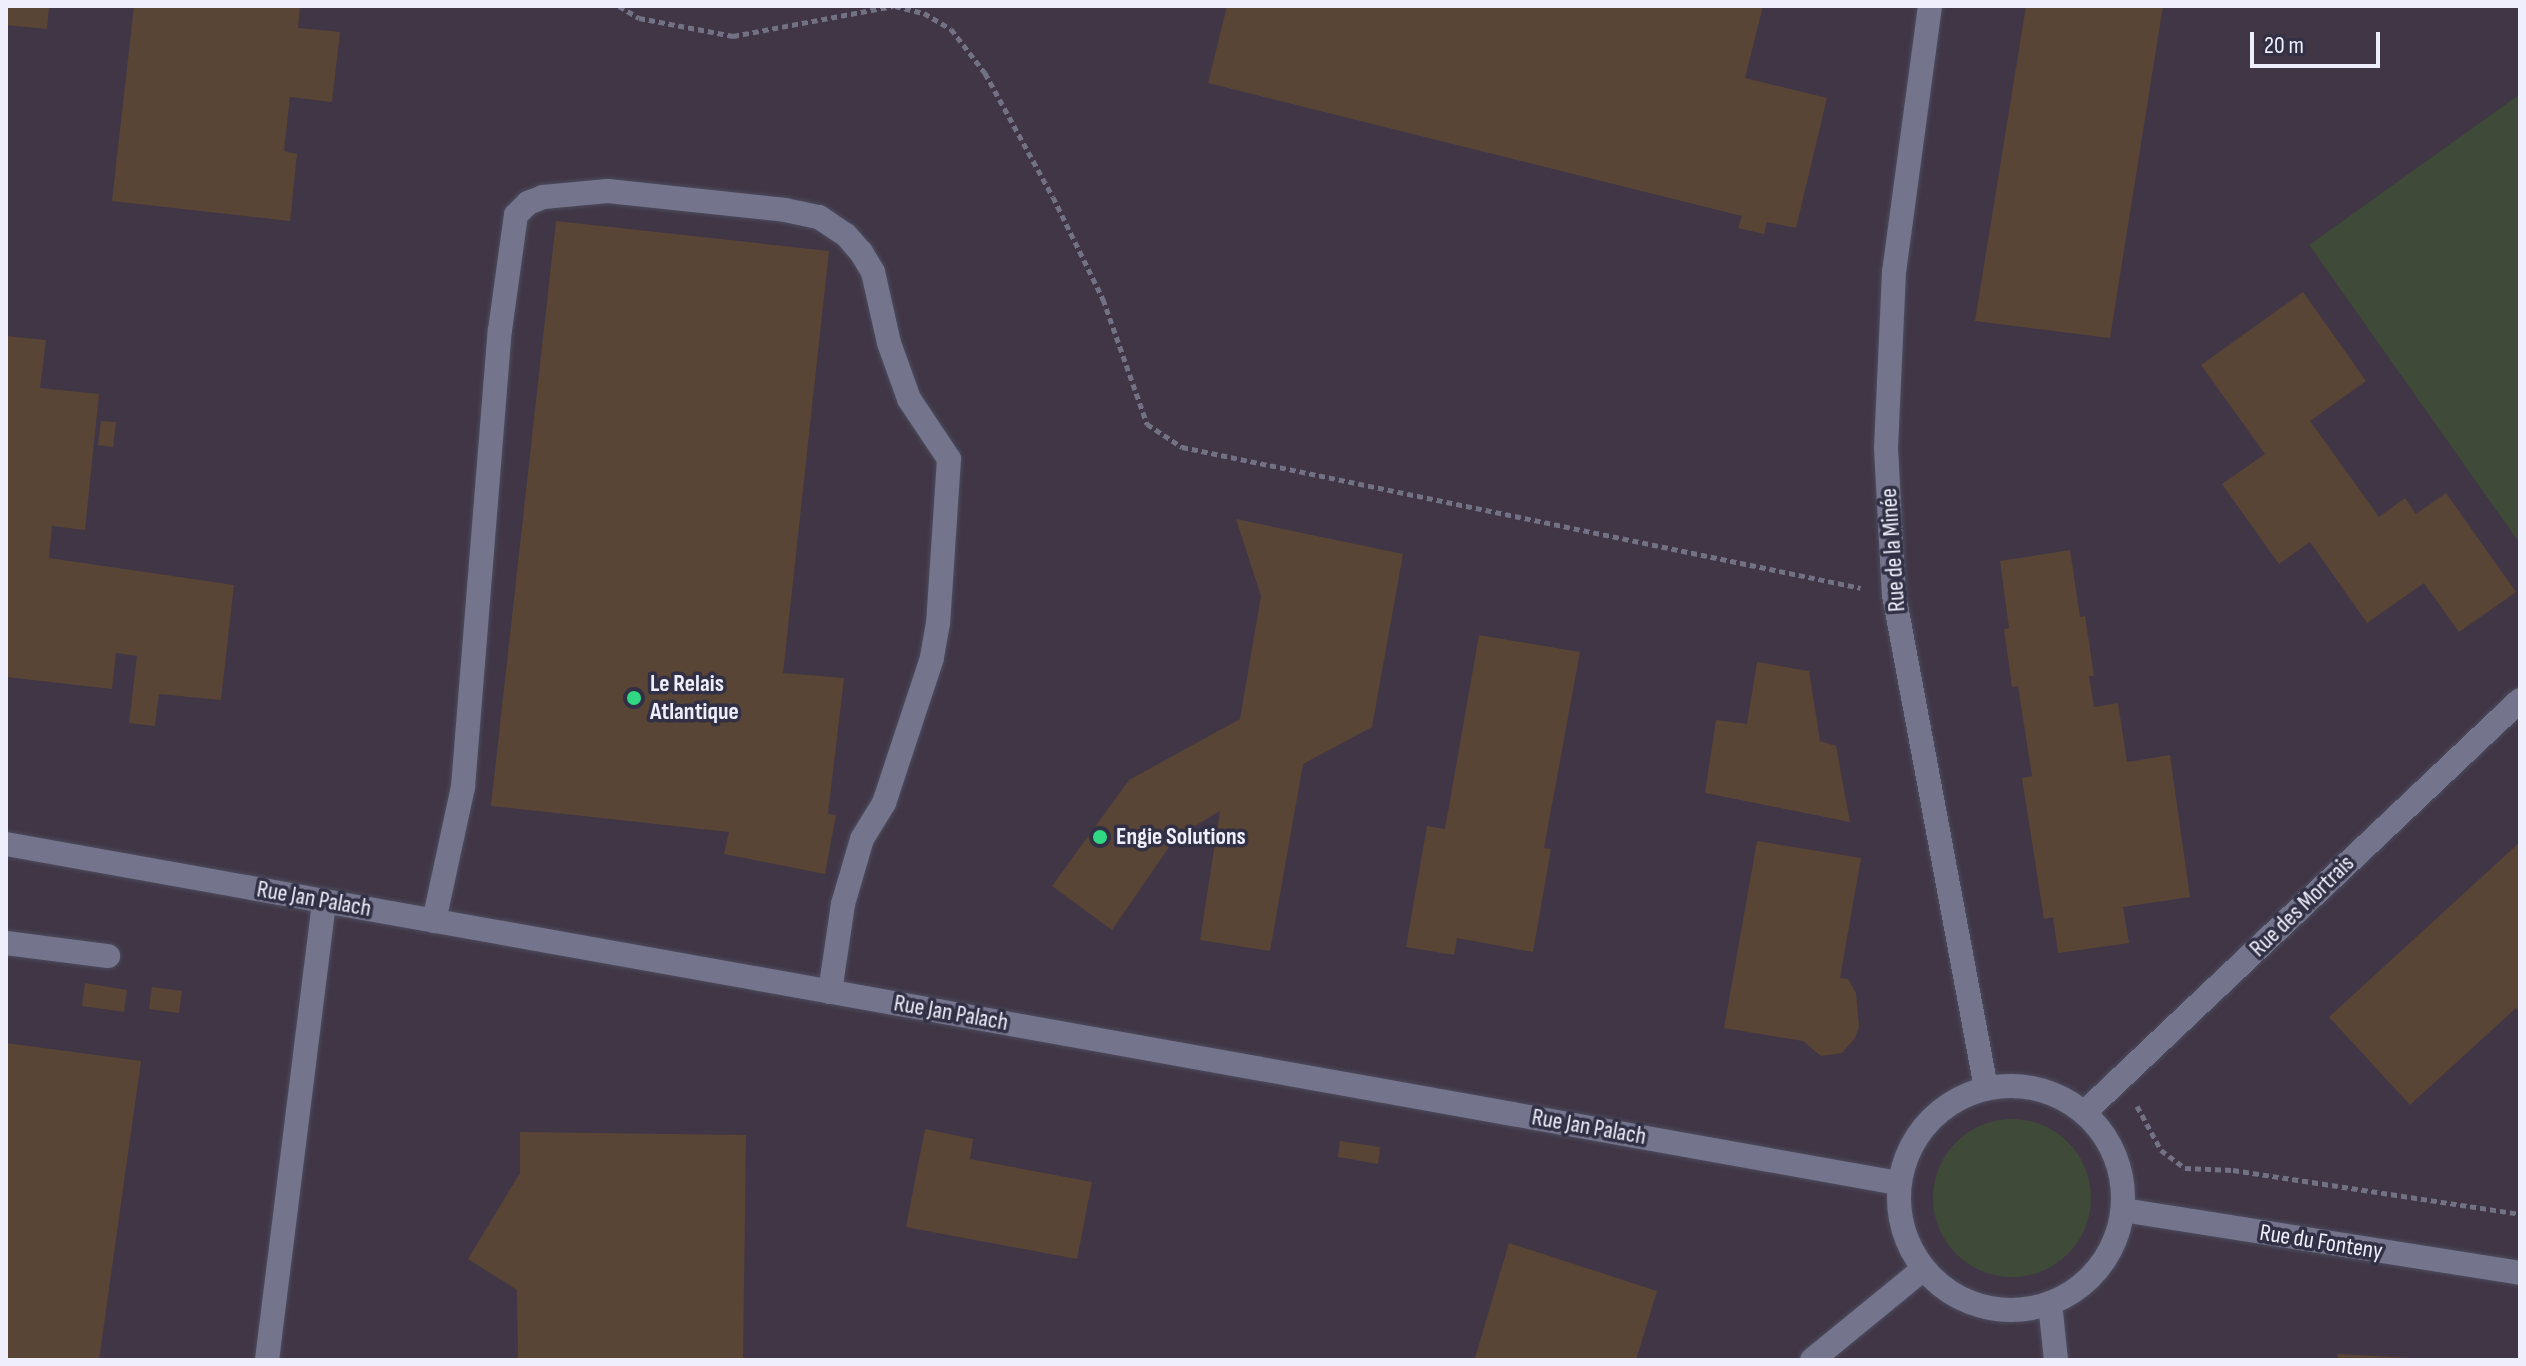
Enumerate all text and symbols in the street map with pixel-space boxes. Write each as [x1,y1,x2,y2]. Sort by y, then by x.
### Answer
scale bar [2254,16,2384,66]
text: 20 m [2264,31,2304,60]
street label: Rue de la Minée [1874,487,1912,613]
place label: Le Relais Atlantique [650,670,739,726]
marker: Le Relais Atlantique [625,689,643,707]
place label: Engie Solutions [1116,823,1246,851]
marker: Engie Solutions [1091,828,1109,846]
street label: Rue des Mortrais [2244,849,2360,963]
street label: Rue Jan Palach [255,875,373,923]
street label: Rue Jan Palach [892,989,1010,1037]
street label: Rue Jan Palach [1530,1103,1648,1151]
street label: Rue du Fonteny [2258,1218,2384,1266]

